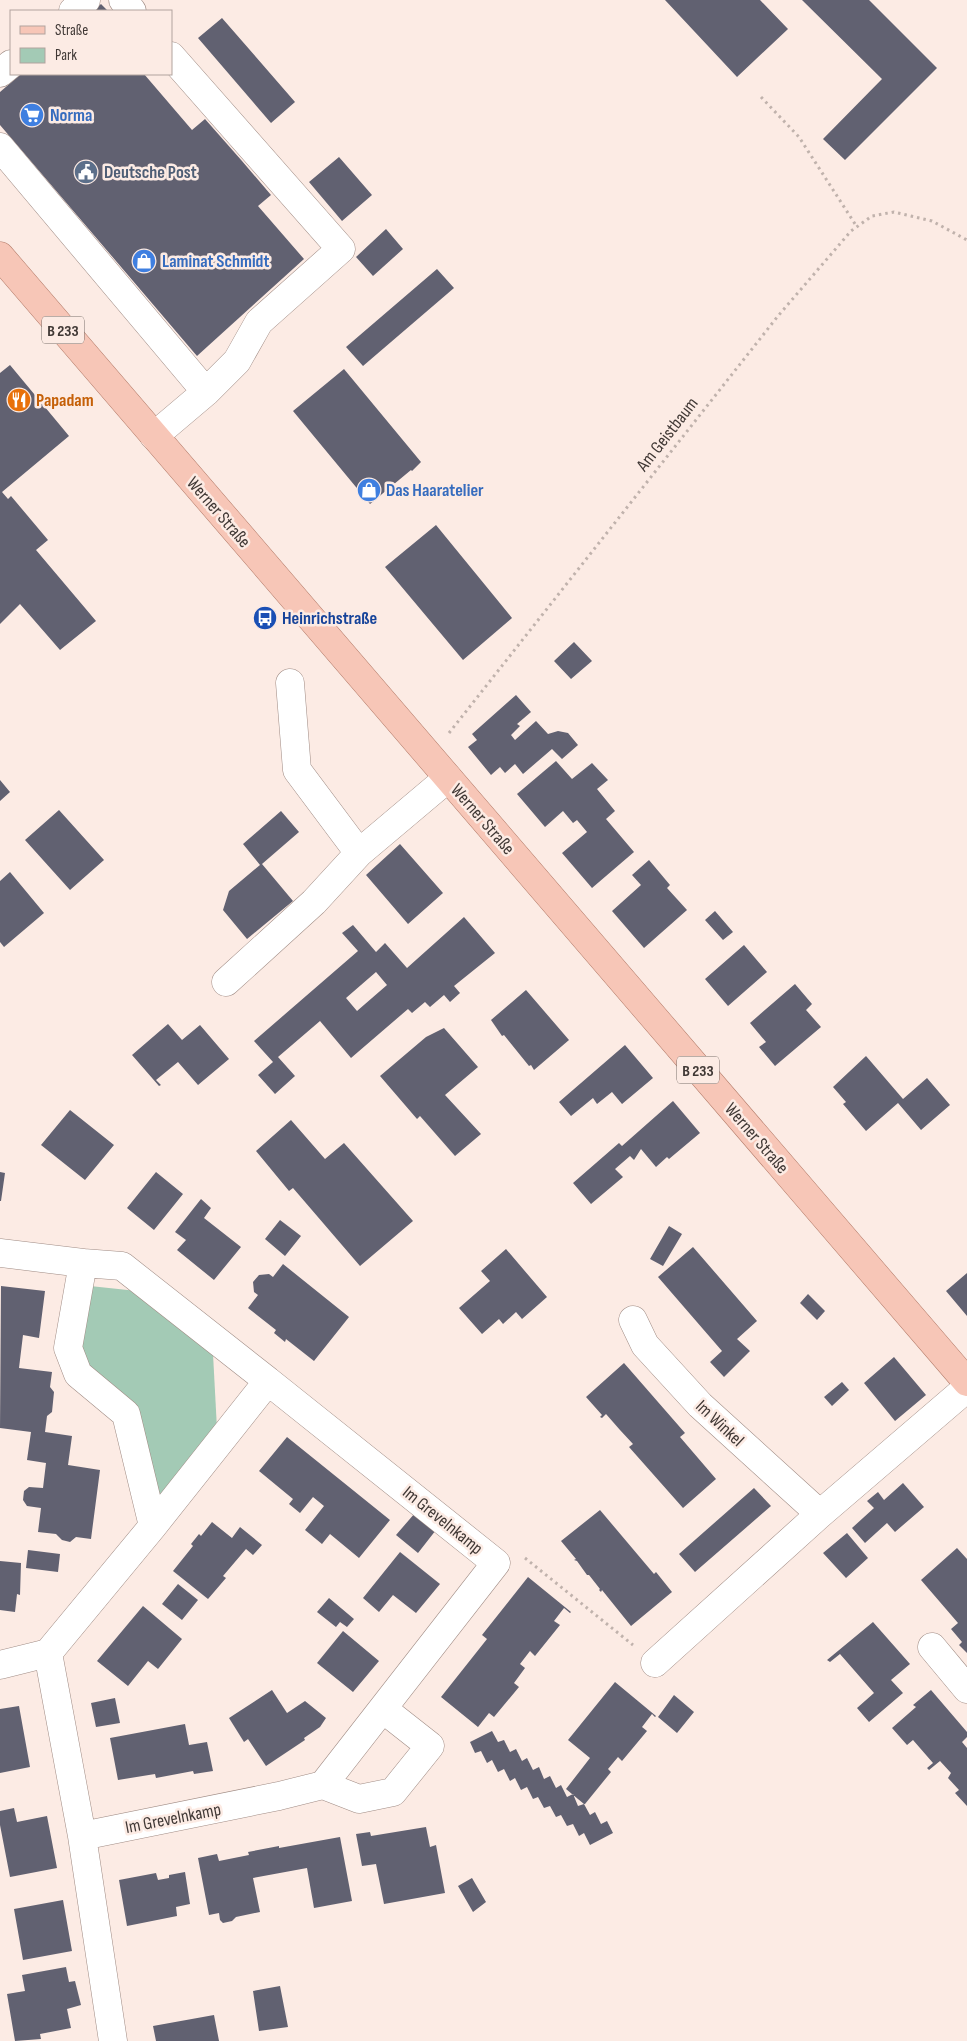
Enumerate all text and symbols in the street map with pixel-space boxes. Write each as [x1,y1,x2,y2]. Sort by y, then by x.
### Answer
legend [10,10,172,75]
text: Straße [55,21,88,40]
text: Park [55,46,77,65]
supermarket icon: Norma [19,102,45,128]
place label: Norma [50,105,92,126]
public building icon: Deutsche Post [73,159,99,185]
place label: Deutsche Post [104,162,197,183]
shop icon: Laminat Schmidt [131,248,157,274]
place label: Laminat Schmidt [162,251,269,272]
road number: B 233 [42,316,84,344]
restaurant icon: Papadam [6,387,32,413]
place label: Papadam [36,390,94,411]
street label: Am Geistbaum [632,393,703,476]
street label: Werner Straße [182,473,255,552]
shop icon: Das Haaratelier [356,477,382,503]
place label: Das Haaratelier [386,480,484,501]
bus stop icon: Heinrichstraße [252,605,278,631]
place label: Heinrichstraße [282,608,377,629]
street label: Werner Straße [446,780,519,859]
road number: B 233 [677,1056,719,1084]
street label: Werner Straße [720,1099,793,1178]
street label: Im Winkel [691,1396,748,1451]
street label: Im Grevelnkamp [398,1482,487,1559]
street label: Im Grevelnkamp [123,1799,223,1838]

